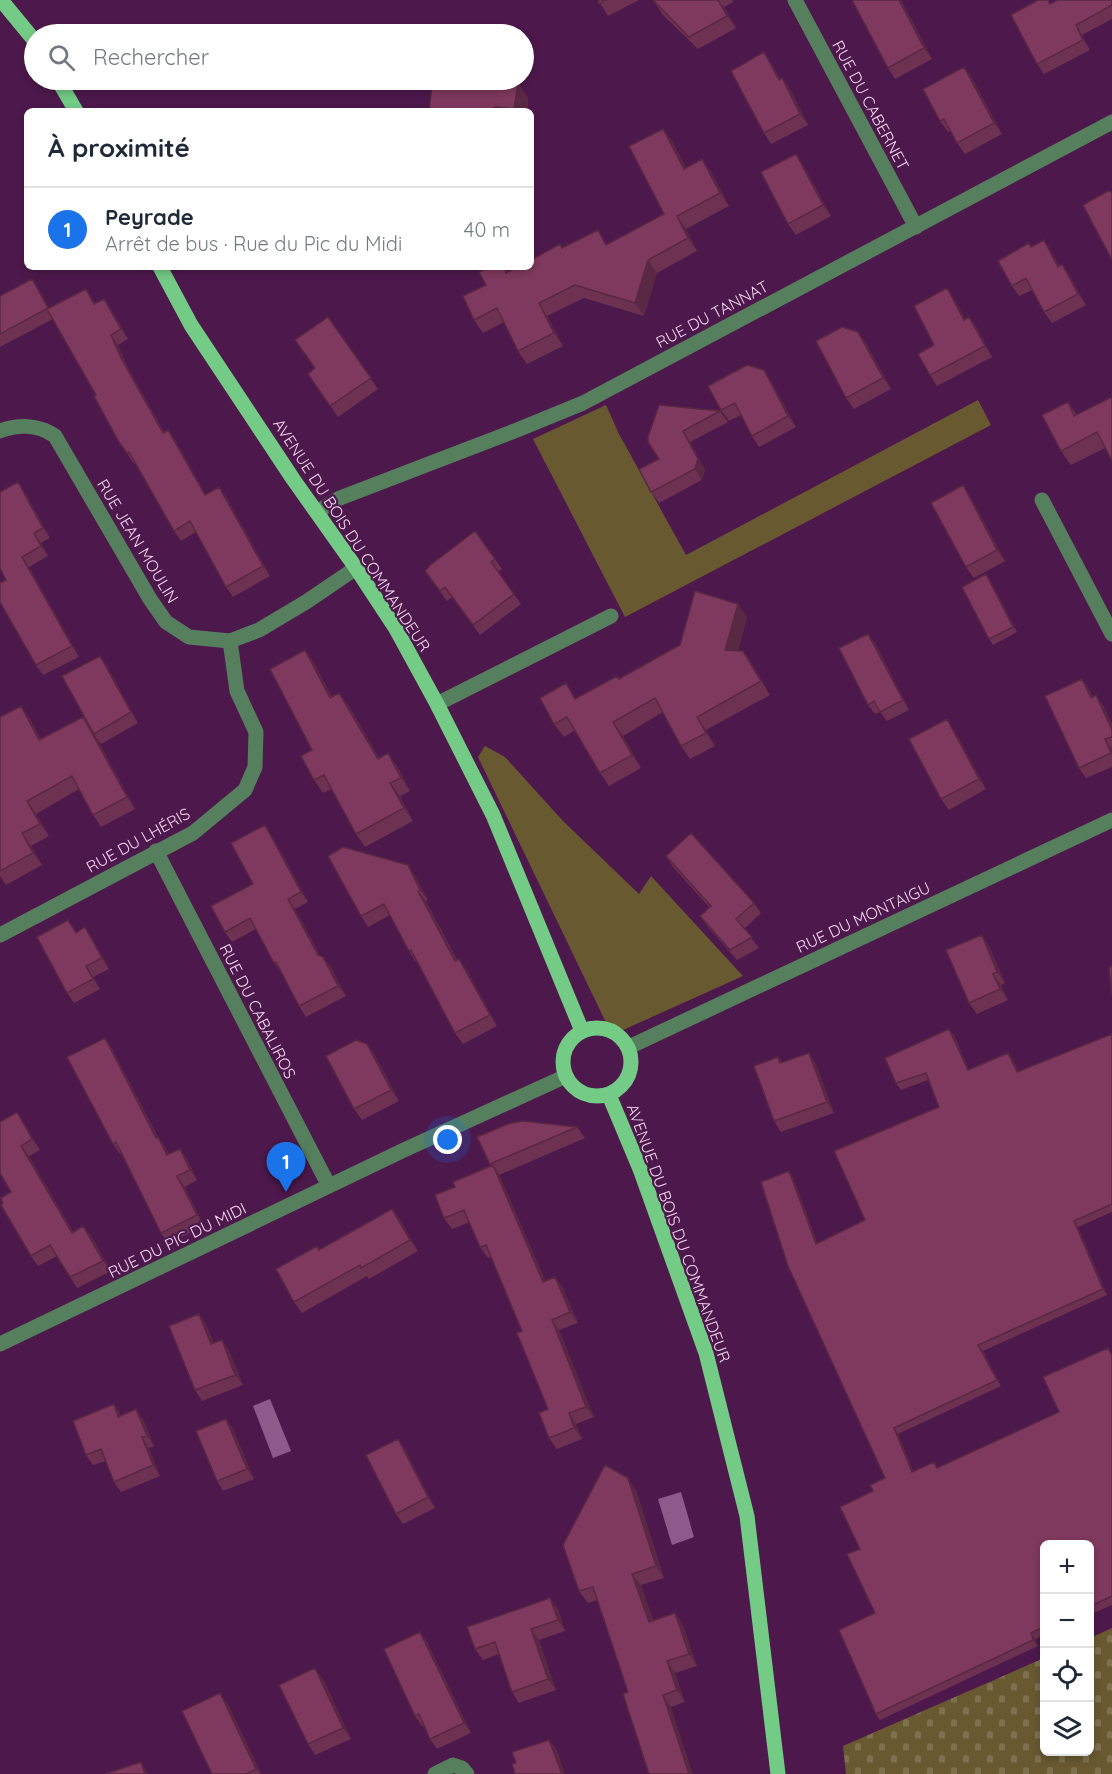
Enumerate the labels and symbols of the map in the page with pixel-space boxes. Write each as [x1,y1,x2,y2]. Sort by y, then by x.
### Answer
street label: RUE DU CABERNET [828,37,914,174]
street label: RUE DU TANNAT [652,276,772,352]
street label: AVENUE DU BOIS DU COMMANDEUR [269,415,435,655]
street label: RUE JEAN MOULIN [93,475,183,607]
street label: RUE DU LHÉRIS [83,803,193,877]
street label: RUE DU MONTAIGU [793,877,933,957]
street label: RUE DU CABALIROS [215,940,301,1082]
street label: AVENUE DU BOIS DU COMMANDEUR [623,1101,735,1365]
your location [433,1125,462,1154]
pin: 1 [266,1142,306,1192]
street label: RUE DU PIC DU MIDI [105,1198,249,1282]

